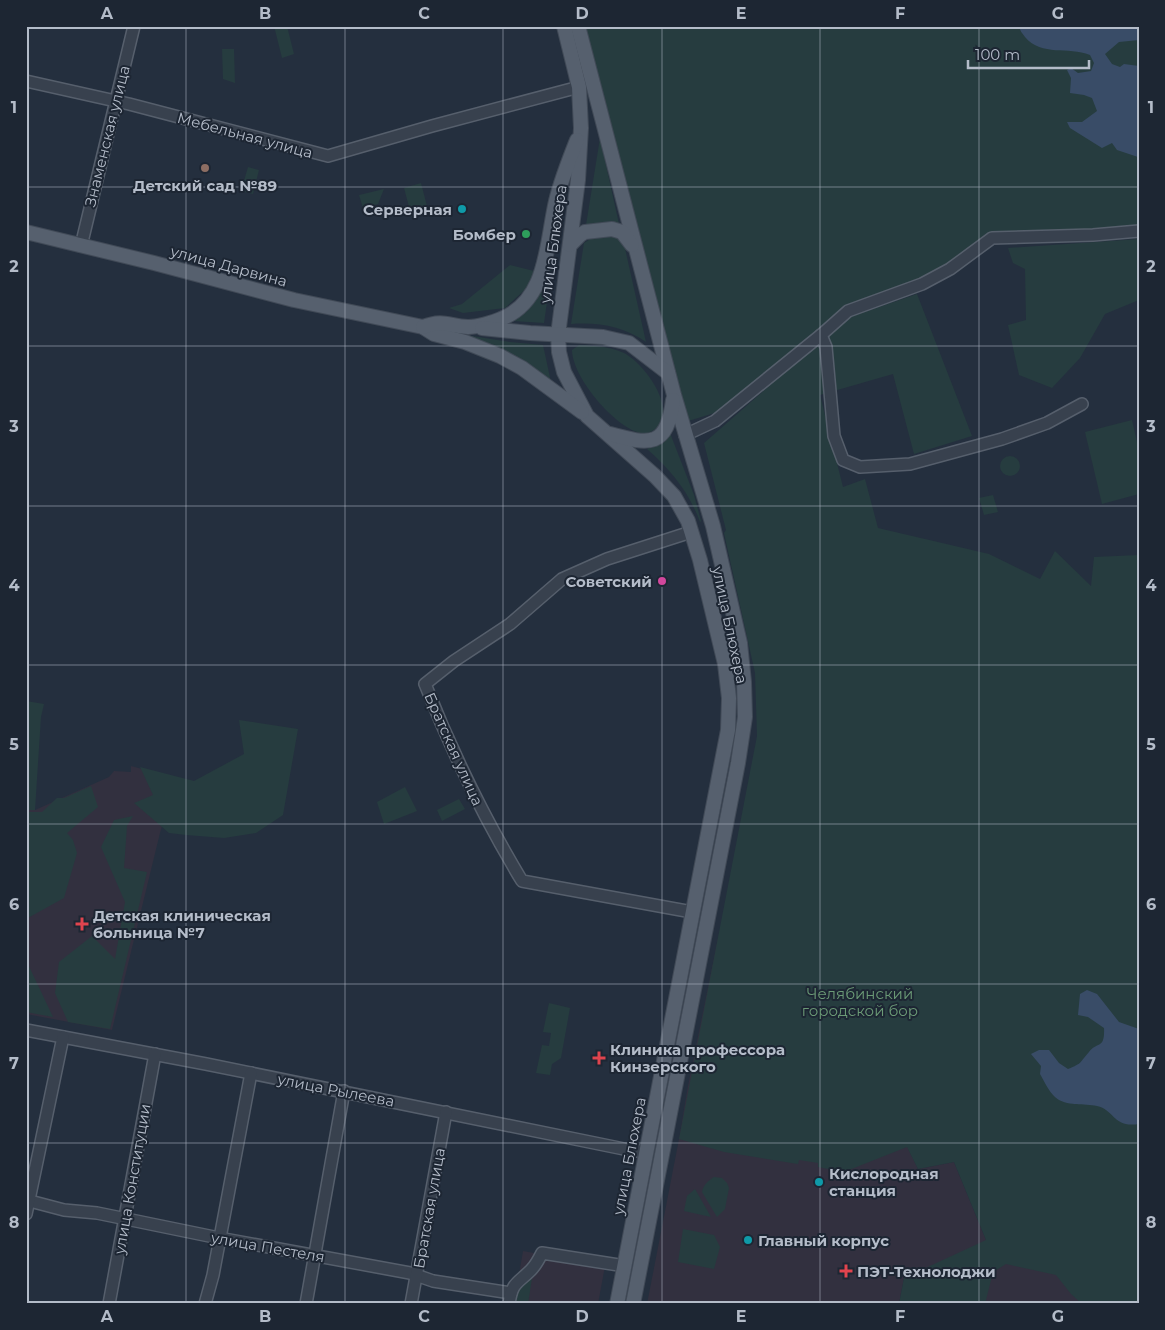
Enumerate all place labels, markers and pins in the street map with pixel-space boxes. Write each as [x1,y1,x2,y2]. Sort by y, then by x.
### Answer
marker: Детский сад №89 [199,162,211,174]
place label: Детский сад №89 [133,176,277,195]
place label: Серверная [363,200,452,219]
marker: Серверная [456,203,468,215]
place label: Бомбер [453,225,516,244]
marker: Бомбер [520,228,532,240]
place label: Советский [565,572,652,591]
marker: Советский [656,575,668,587]
place label: Детская клиническая больница №7 [93,906,271,942]
marker: Детская клиническая больница №7 [75,917,89,931]
place label: Клиника профессора Кинзерского [610,1040,785,1076]
marker: Клиника профессора Кинзерского [592,1051,606,1065]
place label: Кислородная станция [829,1164,939,1200]
marker: Кислородная станция [813,1176,825,1188]
place label: Главный корпус [758,1231,889,1250]
marker: Главный корпус [742,1234,754,1246]
place label: ПЭТ-Технолоджи [857,1262,996,1281]
marker: ПЭТ-Технолоджи [839,1264,853,1278]

